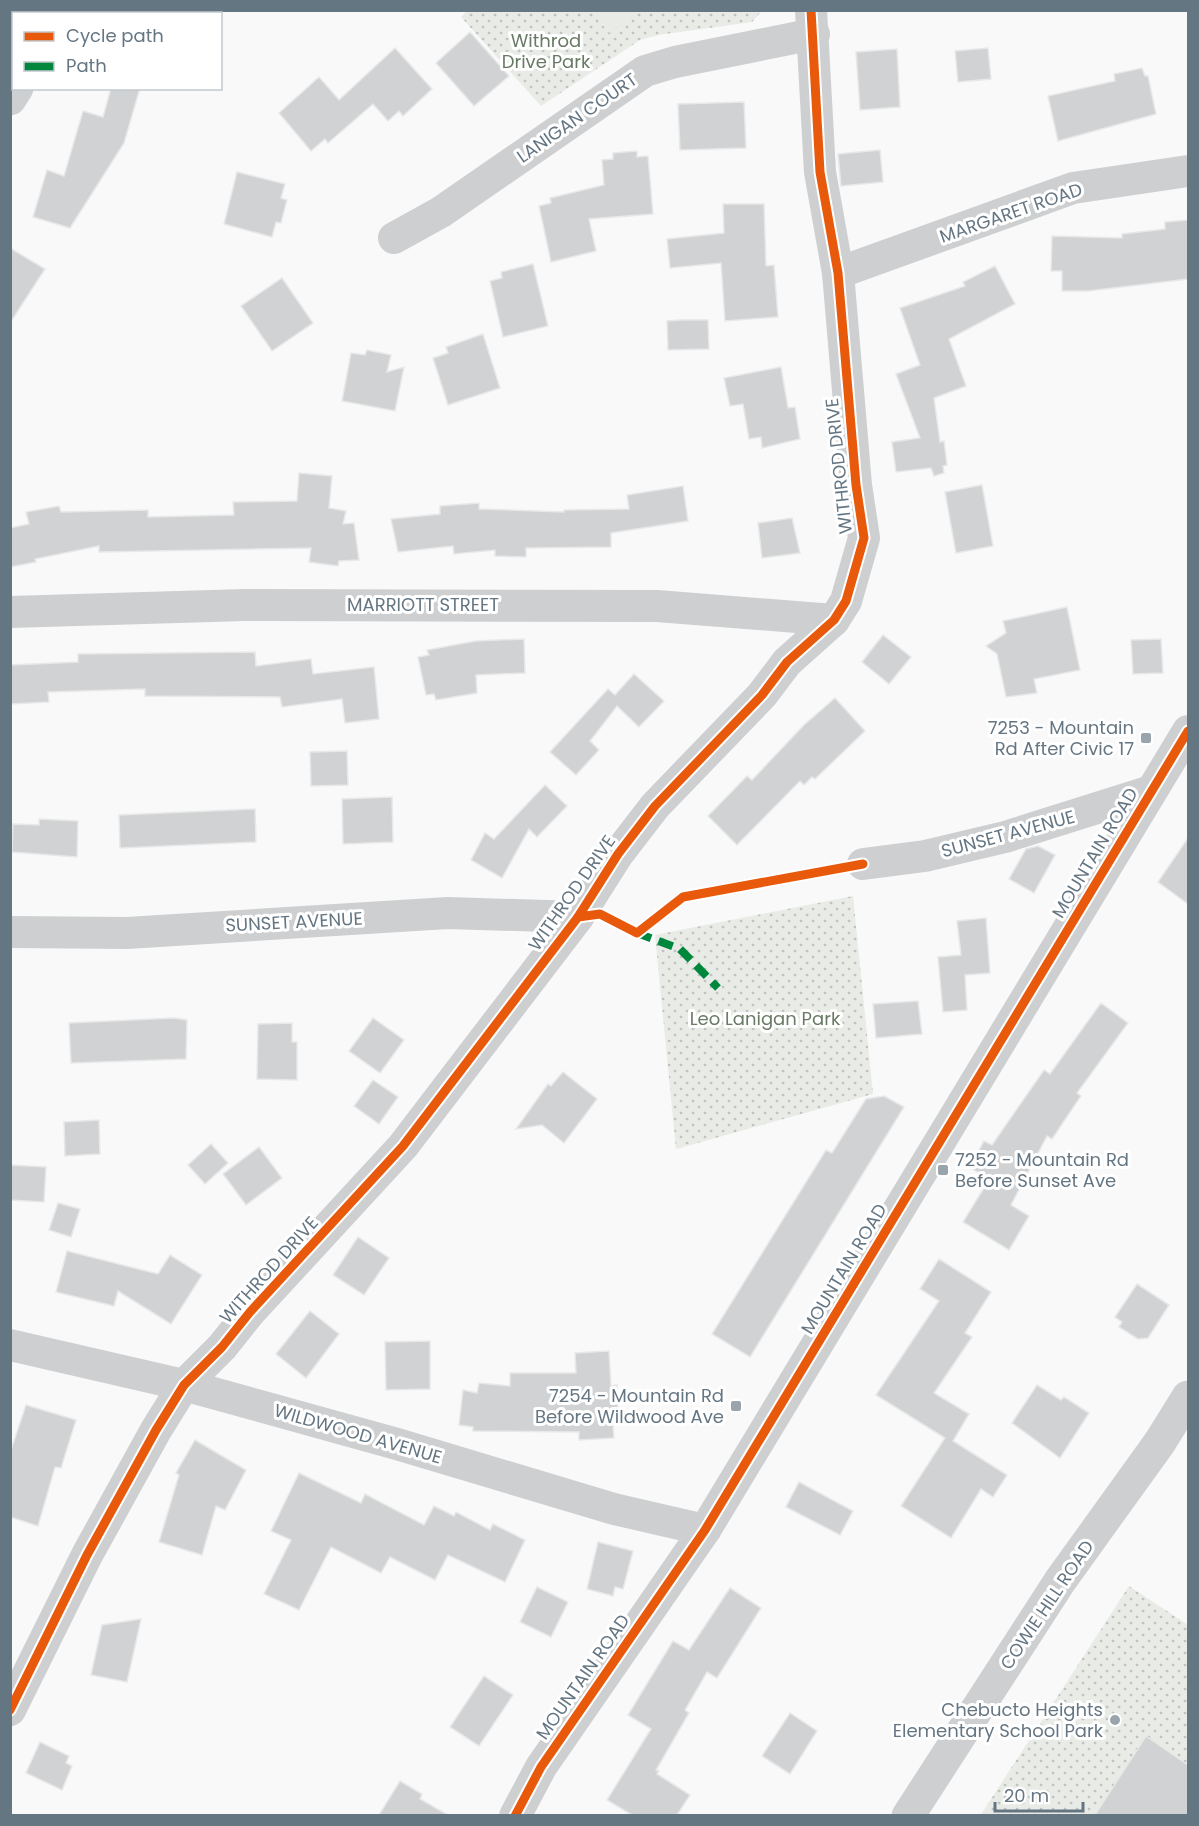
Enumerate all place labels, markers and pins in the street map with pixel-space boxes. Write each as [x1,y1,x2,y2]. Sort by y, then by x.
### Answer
place label: 7253 - Mountain Rd After Civic 17 [988,715,1134,761]
marker: 7253 - Mountain Rd After Civic 17 [1139,731,1153,745]
place label: 7252 - Mountain Rd Before Sunset Ave [955,1147,1129,1193]
marker: 7252 - Mountain Rd Before Sunset Ave [936,1163,950,1177]
place label: 7254 - Mountain Rd Before Wildwood Ave [535,1383,724,1429]
marker: 7254 - Mountain Rd Before Wildwood Ave [729,1399,743,1413]
place label: Chebucto Heights Elementary School Park [893,1697,1104,1743]
marker: Chebucto Heights Elementary School Park [1108,1713,1122,1727]

